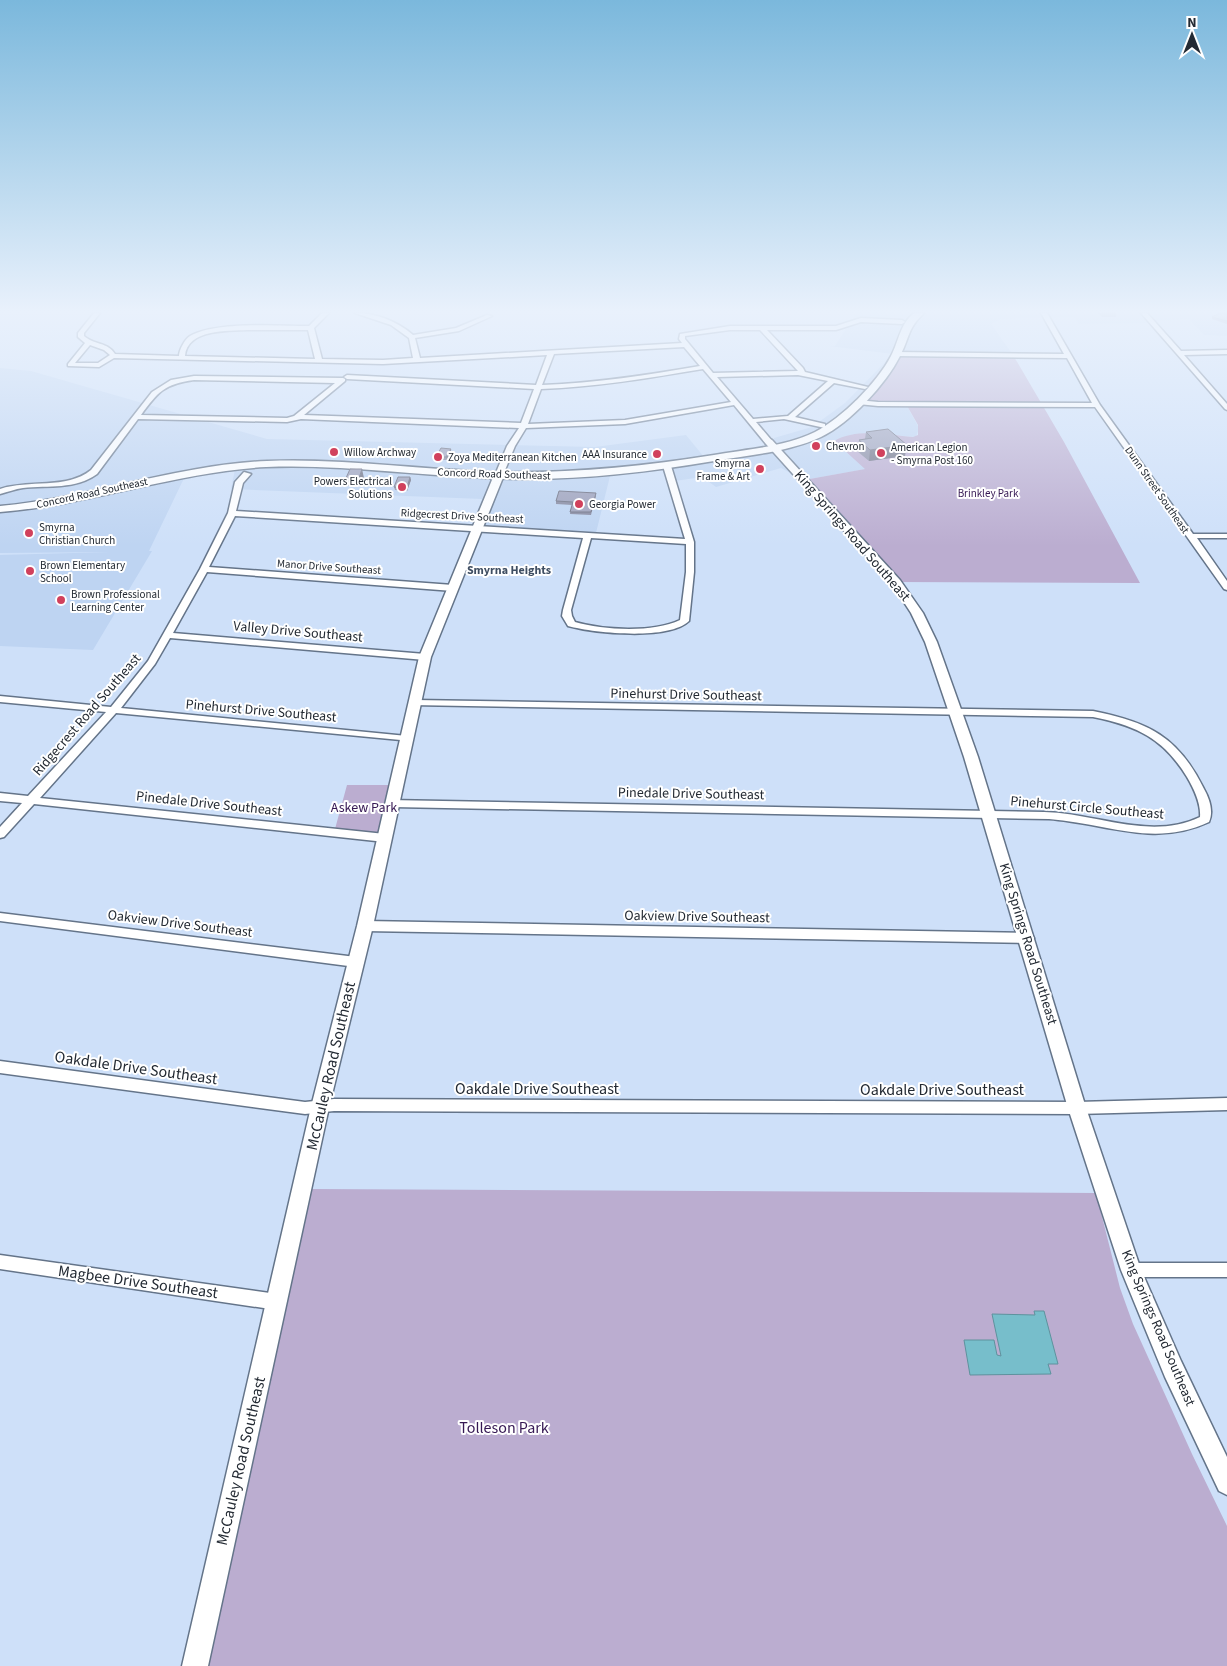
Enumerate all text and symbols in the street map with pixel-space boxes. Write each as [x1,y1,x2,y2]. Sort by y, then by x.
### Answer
north arrow [1167,10,1217,60]
text: N [1187,13,1197,33]
place label: Chevron [826,439,865,454]
marker: Chevron [810,440,822,452]
place label: American Legion - Smyrna Post 160 [891,440,973,468]
street label: Dunn Street Southeast [1121,443,1193,537]
place label: Willow Archway [344,445,416,460]
marker: Willow Archway [328,446,340,458]
place label: AAA Insurance [582,447,648,462]
marker: American Legion - Smyrna Post 160 [875,447,887,459]
marker: AAA Insurance [651,448,663,460]
place label: Zoya Mediterranean Kitchen [448,450,577,465]
marker: Zoya Mediterranean Kitchen [432,451,444,463]
place label: Smyrna Frame & Art [697,456,750,484]
marker: Smyrna Frame & Art [754,463,766,475]
street label: Concord Road Southeast [437,465,551,483]
street label: King Springs Road Southeast [789,466,915,606]
street label: Concord Road Southeast [35,474,149,512]
place label: Powers Electrical Solutions [314,474,392,502]
marker: Powers Electrical Solutions [396,481,408,493]
park label: Brinkley Park [958,486,1019,501]
place label: Georgia Power [589,497,656,512]
marker: Georgia Power [573,498,585,510]
street label: Ridgecrest Drive Southeast [400,505,524,527]
place label: Smyrna Christian Church [39,520,115,548]
marker: Smyrna Christian Church [23,527,35,539]
street label: Manor Drive Southeast [277,556,382,578]
place label: Brown Elementary School [40,558,125,586]
district label: Smyrna Heights [467,562,551,579]
marker: Brown Elementary School [24,565,36,577]
place label: Brown Professional Learning Center [71,587,160,615]
marker: Brown Professional Learning Center [55,594,67,606]
street label: Valley Drive Southeast [233,616,364,648]
street label: Ridgecrest Road Southeast [28,649,146,780]
street label: Pinehurst Drive Southeast [610,684,762,706]
street label: Pinehurst Drive Southeast [185,694,338,728]
street label: Pinedale Drive Southeast [618,783,765,805]
street label: Pinedale Drive Southeast [135,786,283,822]
street label: Pinehurst Circle Southeast [1009,791,1165,825]
park label: Askew Park [331,798,397,818]
street label: King Springs Road Southeast [994,861,1062,1028]
street label: Oakview Drive Southeast [107,905,254,943]
street label: Oakview Drive Southeast [624,906,770,928]
street label: McCauley Road Southeast [301,979,361,1153]
street label: Oakdale Drive Southeast [53,1046,219,1090]
street label: Oakdale Drive Southeast [455,1078,620,1100]
street label: Oakdale Drive Southeast [860,1079,1025,1101]
street label: King Springs Road Southeast [1116,1247,1200,1409]
street label: Magbee Drive Southeast [57,1260,220,1304]
street label: McCauley Road Southeast [211,1374,271,1548]
park label: Tolleson Park [459,1417,549,1439]

